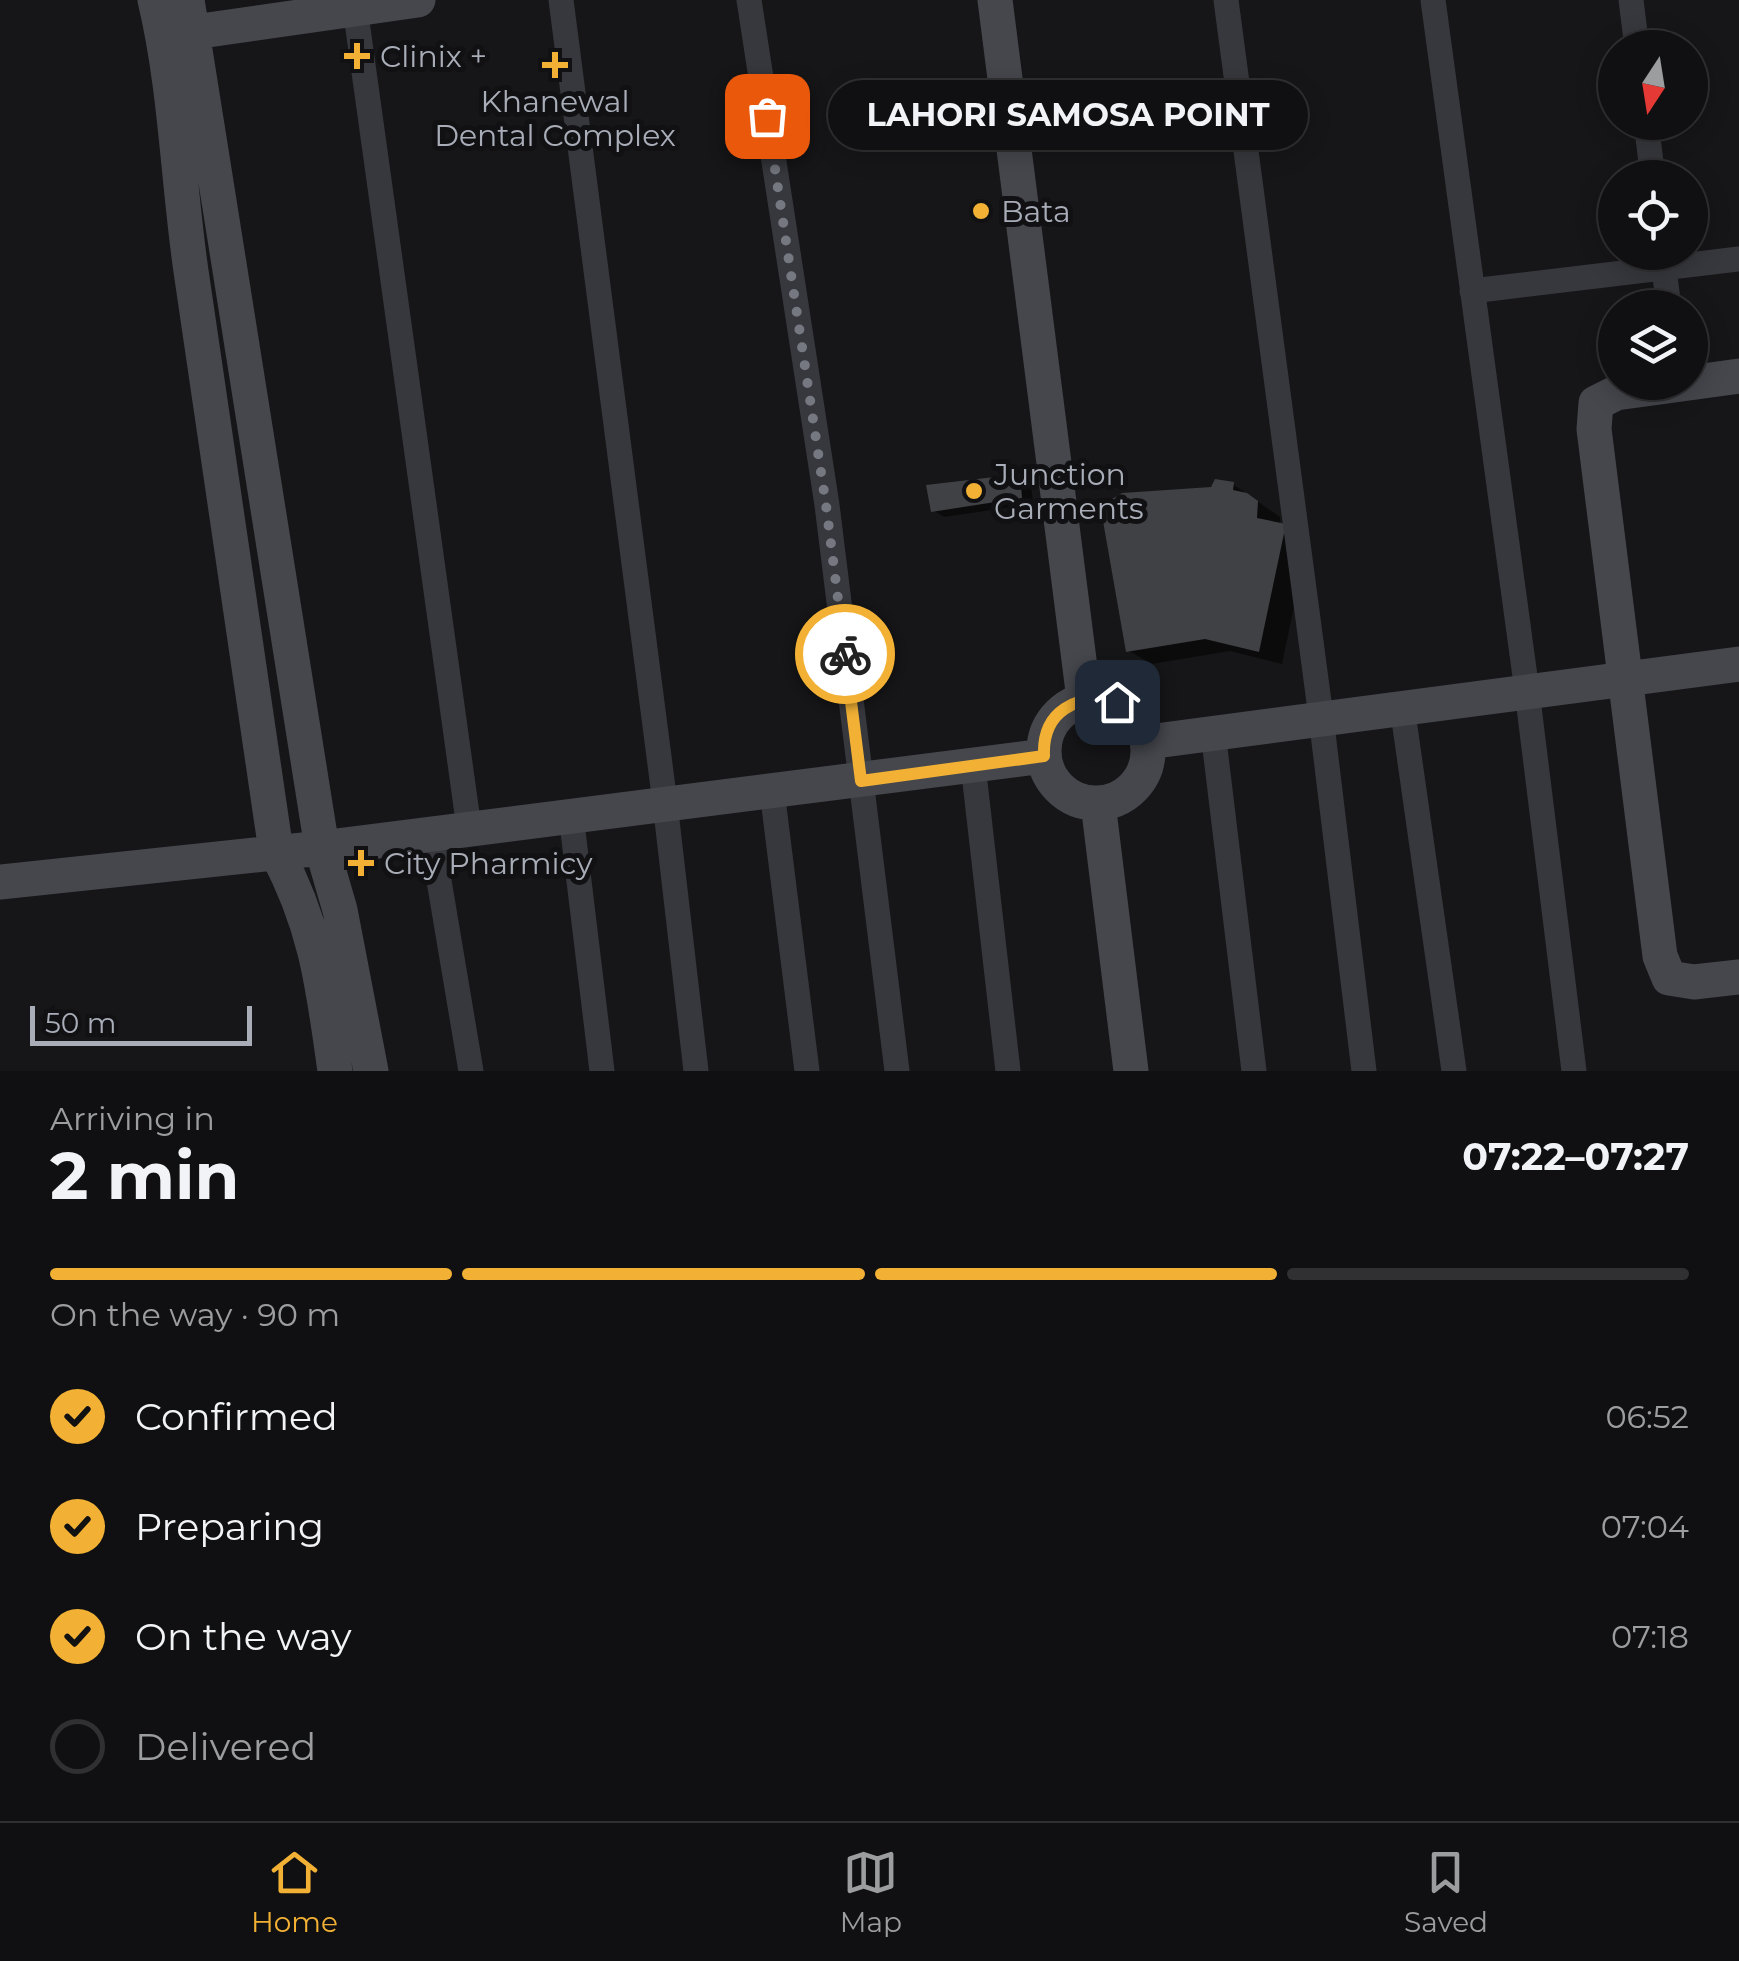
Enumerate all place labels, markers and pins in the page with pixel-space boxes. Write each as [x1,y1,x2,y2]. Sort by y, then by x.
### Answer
place label: Clinix + [380,38,487,75]
marker: Clinix + [344,43,370,69]
marker: Khanewal Dental Complex [542,52,568,78]
pin [725,74,810,159]
callout: LAHORI SAMOSA POINT [827,81,1307,151]
place label: Khanewal Dental Complex [434,83,676,154]
place label: Bata [1001,193,1071,230]
marker: Bata [970,200,992,222]
place label: Junction Garments [993,456,1144,527]
marker: Junction Garments [963,480,985,502]
pin [1075,660,1160,745]
place label: City Pharmicy [384,845,593,882]
marker: City Pharmicy [348,850,374,876]

